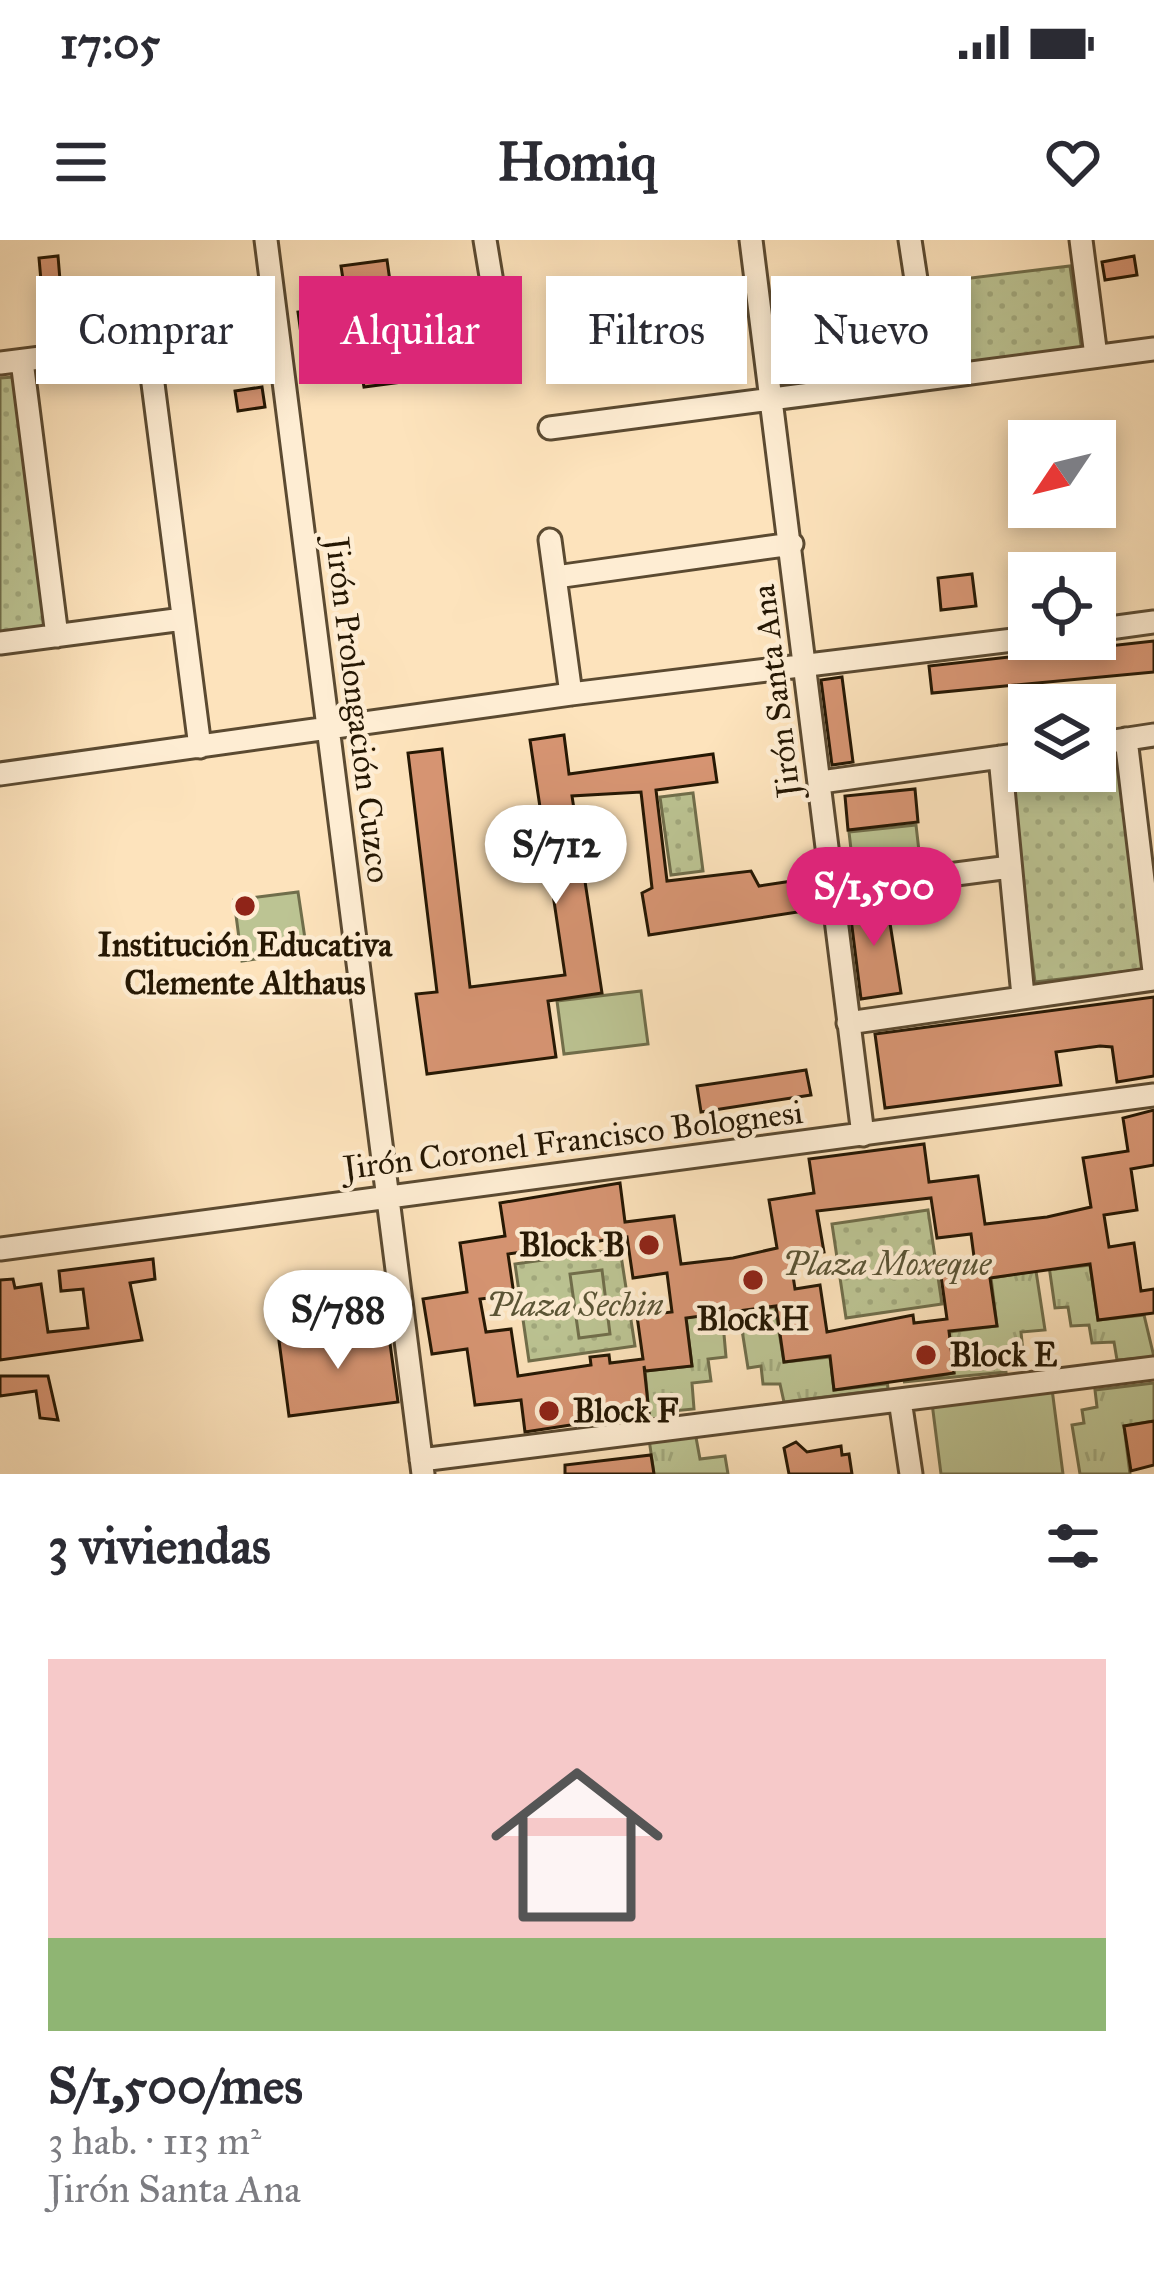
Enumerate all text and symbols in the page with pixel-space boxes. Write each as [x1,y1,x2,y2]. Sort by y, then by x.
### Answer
text: 17:05 [60,15,160,70]
icon: menu [48,129,114,195]
text: Homiq [497,129,657,195]
icon: heart [1040,129,1106,195]
chip: Comprar [36,276,275,384]
chip: Alquilar [299,276,522,384]
chip: Filtros [546,276,747,384]
chip: Nuevo [771,276,971,384]
north arrow [1008,420,1116,528]
map controls [1008,420,1116,792]
street label: Jirón Prolongación Cuzco [316,532,399,885]
button: locate [1008,552,1116,660]
street label: Jirón Santa Ana [743,582,810,803]
button: layers [1008,684,1116,792]
pin: S/712 [472,805,640,907]
text: S/712 [512,820,600,868]
pin: S/1,500 [763,847,985,949]
text: S/1,500 [813,862,935,910]
marker: Institución Educativa Clemente Althaus [232,893,258,919]
place label: Institución Educativa Clemente Althaus [98,925,393,1003]
street label: Jirón Coronel Francisco Bolognesi [338,1092,805,1189]
place label: Block B [519,1225,625,1265]
marker: Block B [636,1232,662,1258]
park label: Plaza Moxeque [783,1244,992,1284]
marker: Block H [740,1267,766,1293]
pin: S/788 [254,1270,422,1372]
text: S/788 [290,1285,386,1333]
park label: Plaza Sechin [486,1285,664,1325]
place label: Block H [697,1299,809,1339]
place label: Block E [950,1335,1058,1375]
marker: Block E [913,1342,939,1368]
place label: Block F [573,1391,679,1431]
marker: Block F [536,1398,562,1424]
icon: filters [1040,1513,1106,1579]
text: 3 viviendas [48,1515,271,1577]
icon: home [469,1737,685,1953]
text: S/1,500/mes [48,2055,303,2117]
text: 3 hab. · 113 m² [48,2117,261,2165]
text: Jirón Santa Ana [48,2165,301,2213]

